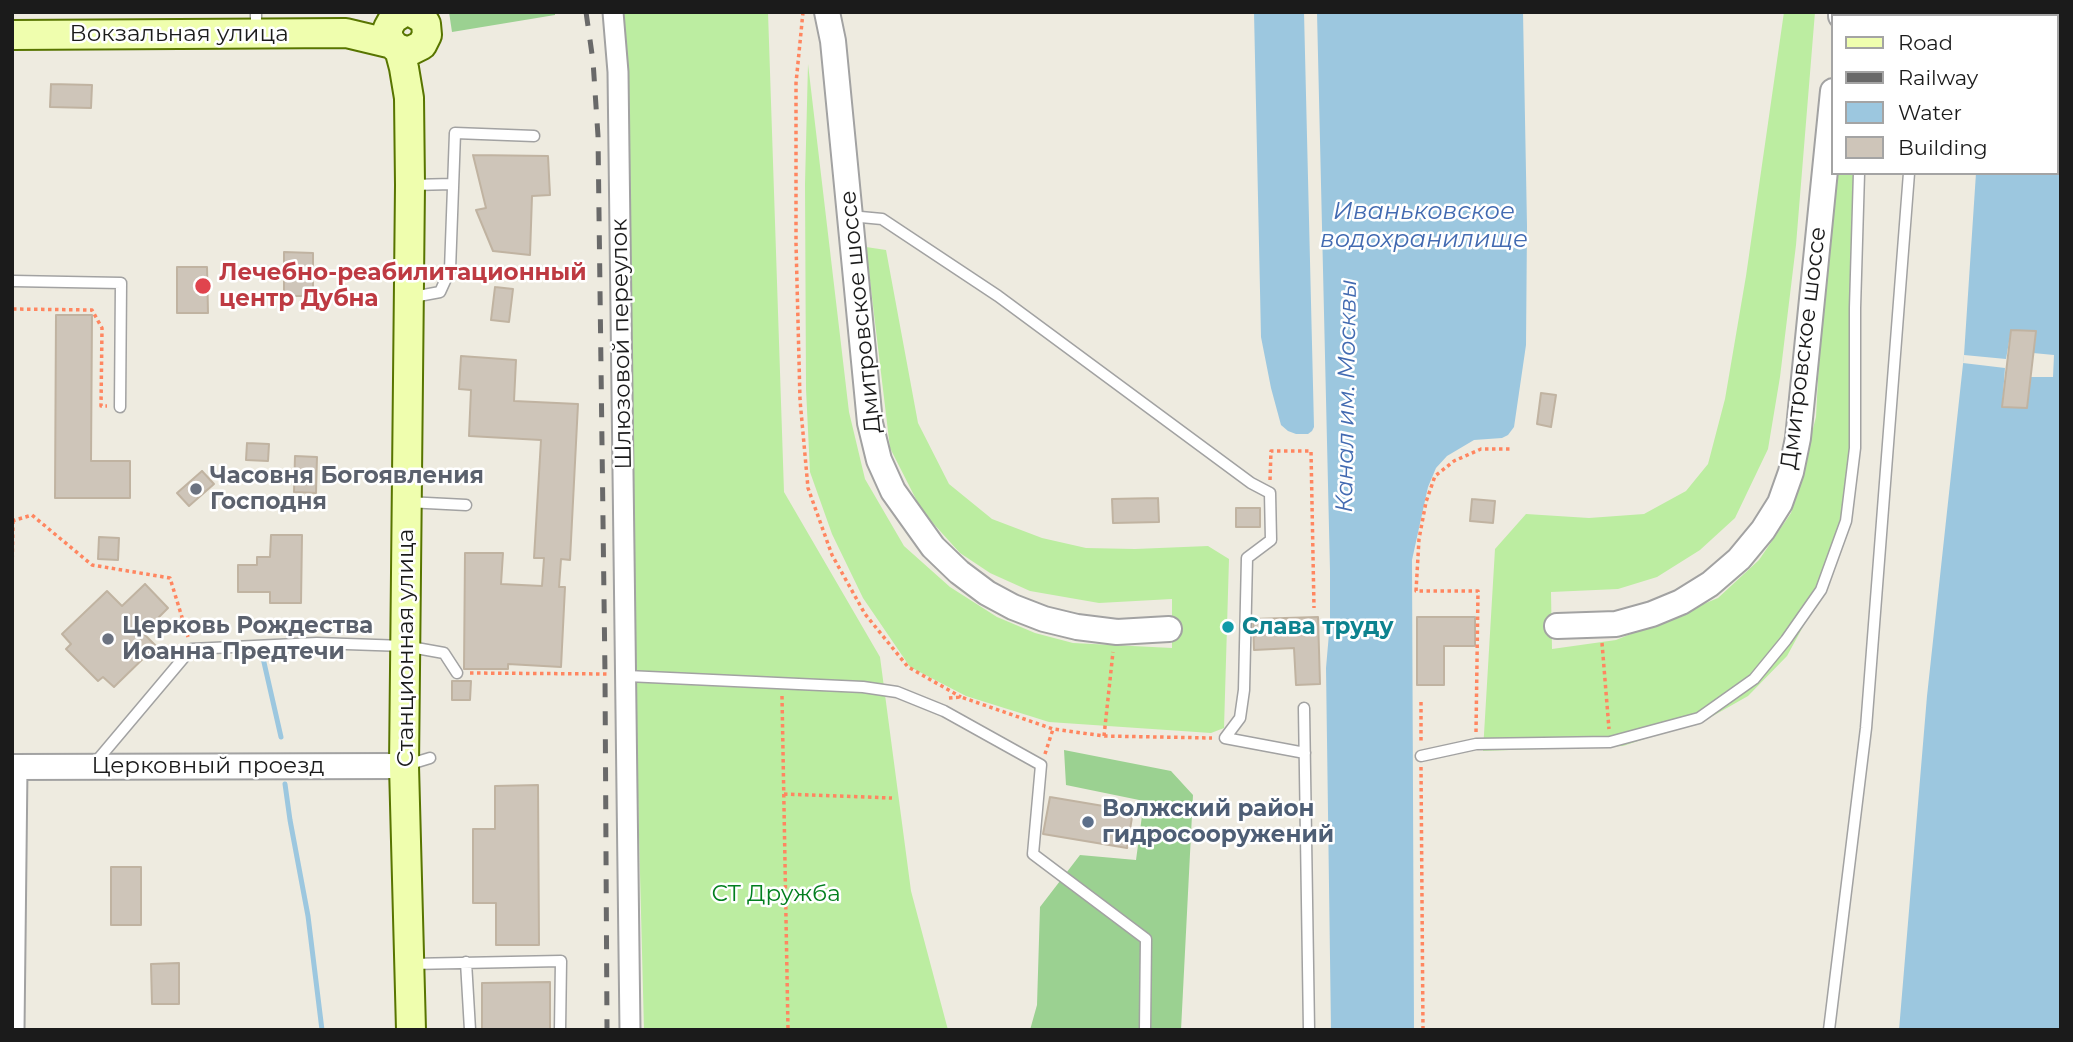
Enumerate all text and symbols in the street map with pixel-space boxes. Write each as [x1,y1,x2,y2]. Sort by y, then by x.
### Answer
legend [1832,14,2059,175]
street label: Вокзальная улица [69,20,289,48]
text: Road [1898,30,1953,55]
text: Railway [1898,65,1978,90]
text: Water [1898,100,1962,125]
text: Building [1898,135,1988,160]
street label: Дмитровское шоссе [835,189,887,435]
water label: Иваньковское водохранилище [1320,198,1528,254]
street label: Шлюзовой переулок [606,218,638,470]
street label: Дмитровское шоссе [1775,225,1833,471]
place label: Лечебно-реабилитационный центр Дубна [219,259,587,313]
marker: Лечебно-реабилитационный центр Дубна [193,276,213,296]
water label: Канал им. Москвы [1331,279,1363,513]
place label: Часовня Богоявления Господня [210,462,484,516]
marker: Часовня Богоявления Господня [188,481,204,497]
street label: Станционная улица [392,529,420,767]
place label: Церковь Рождества Иоанна Предтечи [122,612,373,666]
place label: Слава труду [1242,613,1394,641]
marker: Слава труду [1220,619,1236,635]
marker: Церковь Рождества Иоанна Предтечи [100,631,116,647]
street label: Церковный проезд [91,752,325,780]
place label: Волжский район гидросооружений [1102,795,1334,849]
marker: Волжский район гидросооружений [1080,814,1096,830]
park label: СТ Дружба [711,880,841,908]

